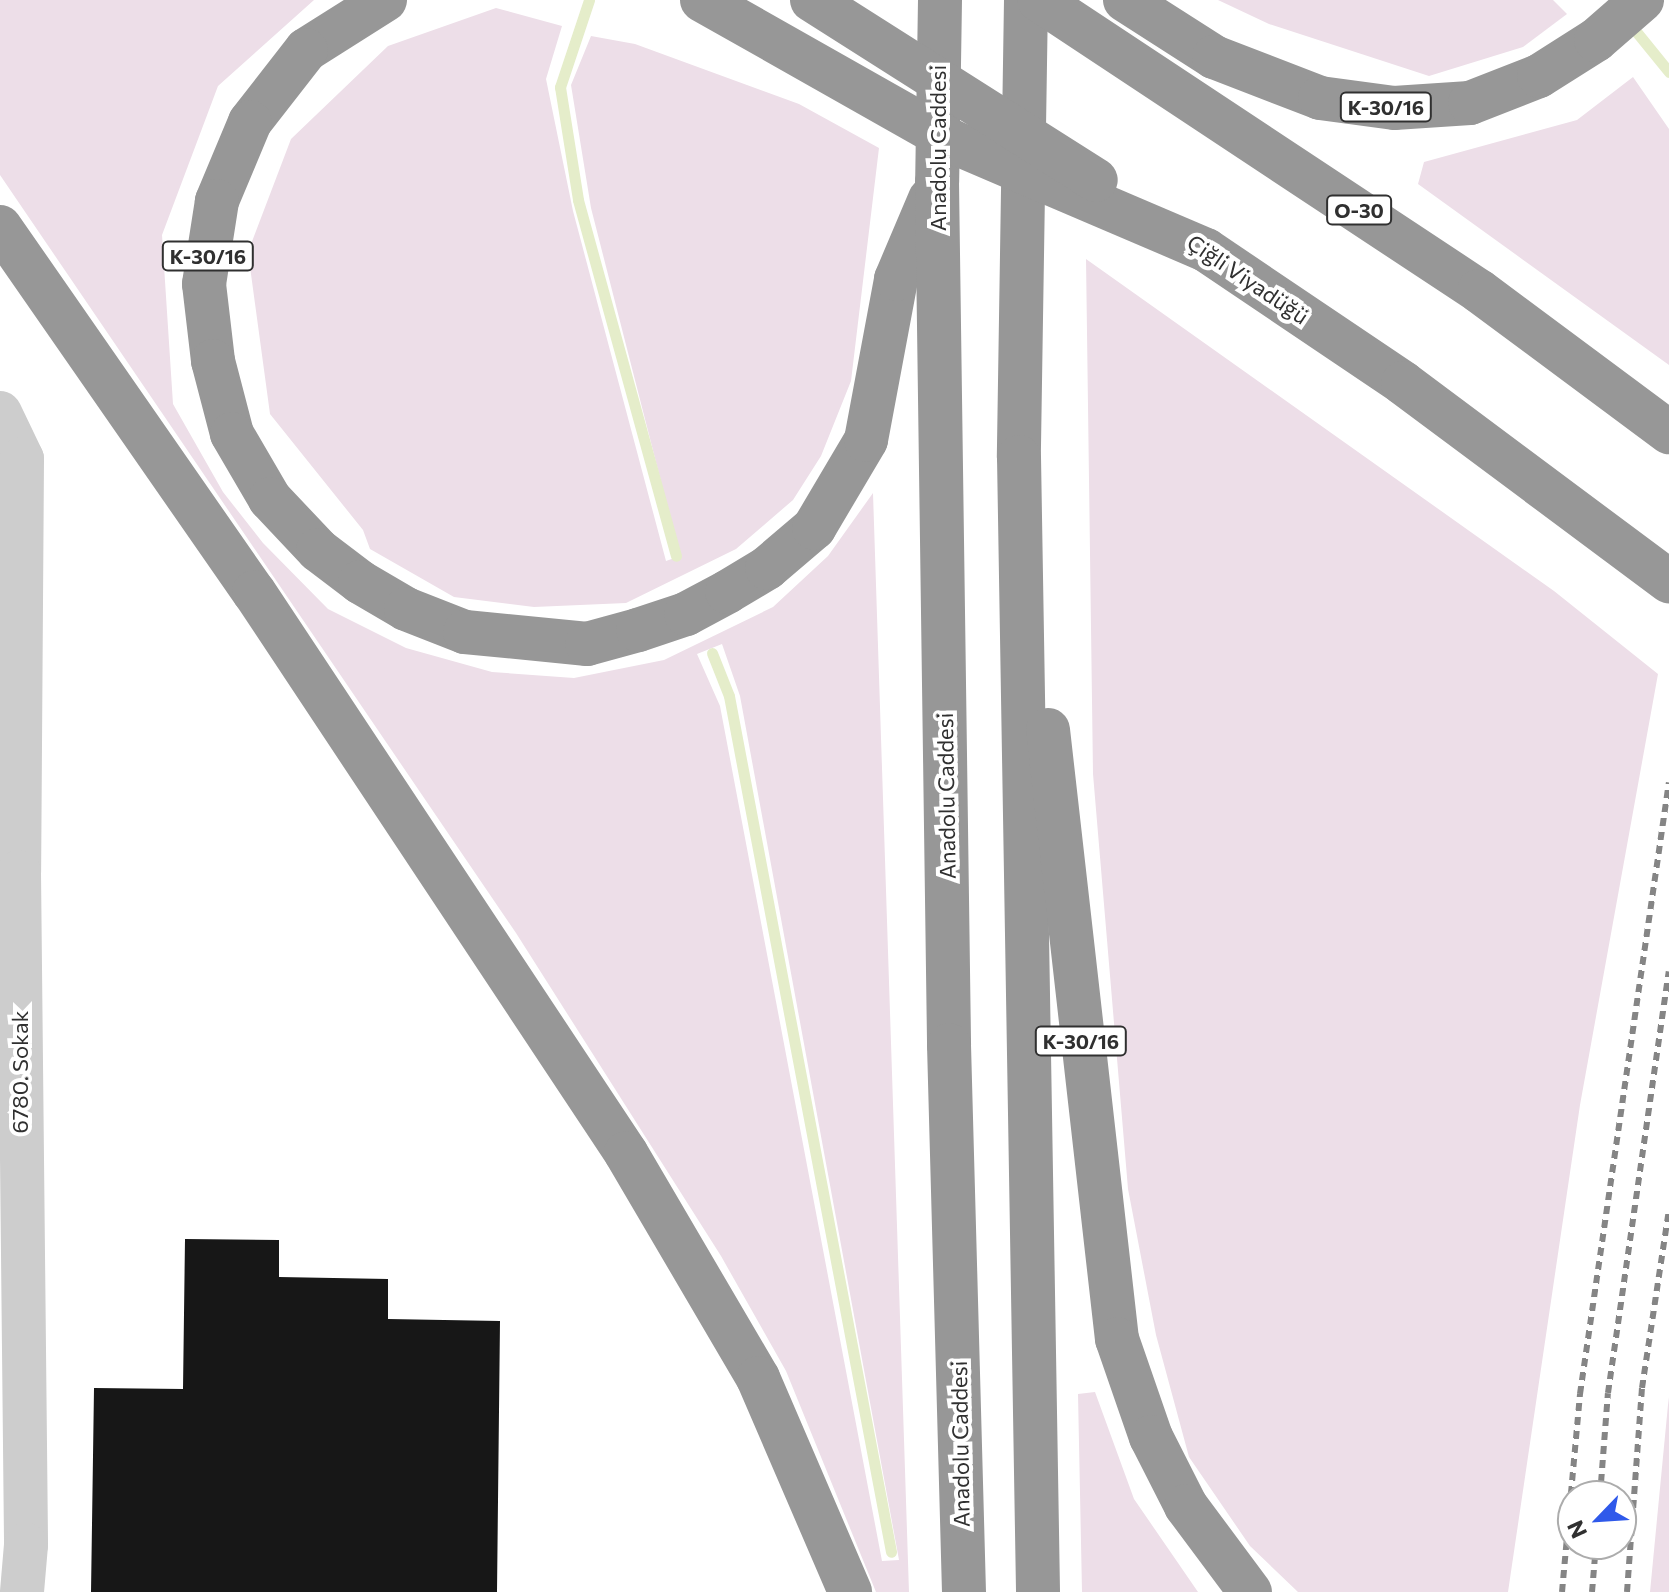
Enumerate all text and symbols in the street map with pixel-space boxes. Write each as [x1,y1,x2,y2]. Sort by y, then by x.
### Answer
street label: Anadolu Caddesi [925,65,951,231]
road number: K-30/16 [1338,91,1434,123]
road number: O-30 [1325,194,1393,226]
street label: Çiğli Viyadüğü [1182,229,1314,329]
road number: K-30/16 [160,240,256,272]
street label: Anadolu Caddesi [931,713,961,879]
street label: 6780. Sokak [7,1011,33,1133]
road number: K-30/16 [1033,1025,1129,1057]
street label: Anadolu Caddesi [945,1361,975,1527]
north arrow [1557,1480,1637,1560]
text: N [1561,1516,1592,1543]

